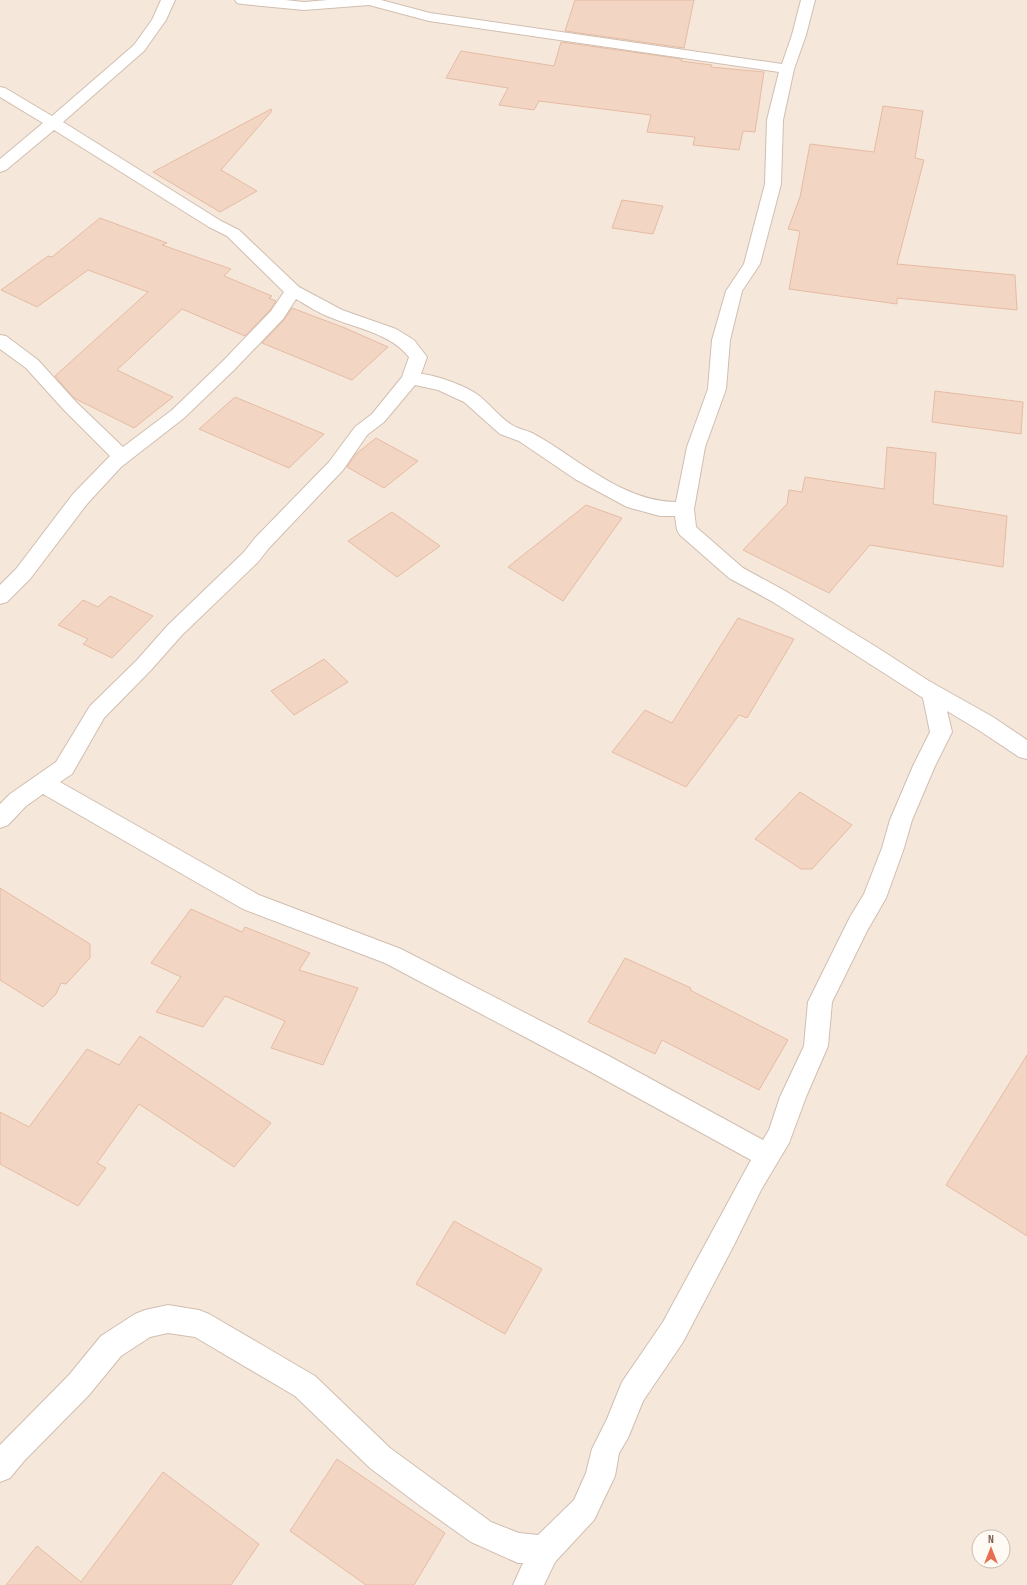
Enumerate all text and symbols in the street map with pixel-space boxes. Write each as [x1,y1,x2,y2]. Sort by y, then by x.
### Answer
north arrow [971,1529,1011,1569]
text: N [988,1533,994,1546]

